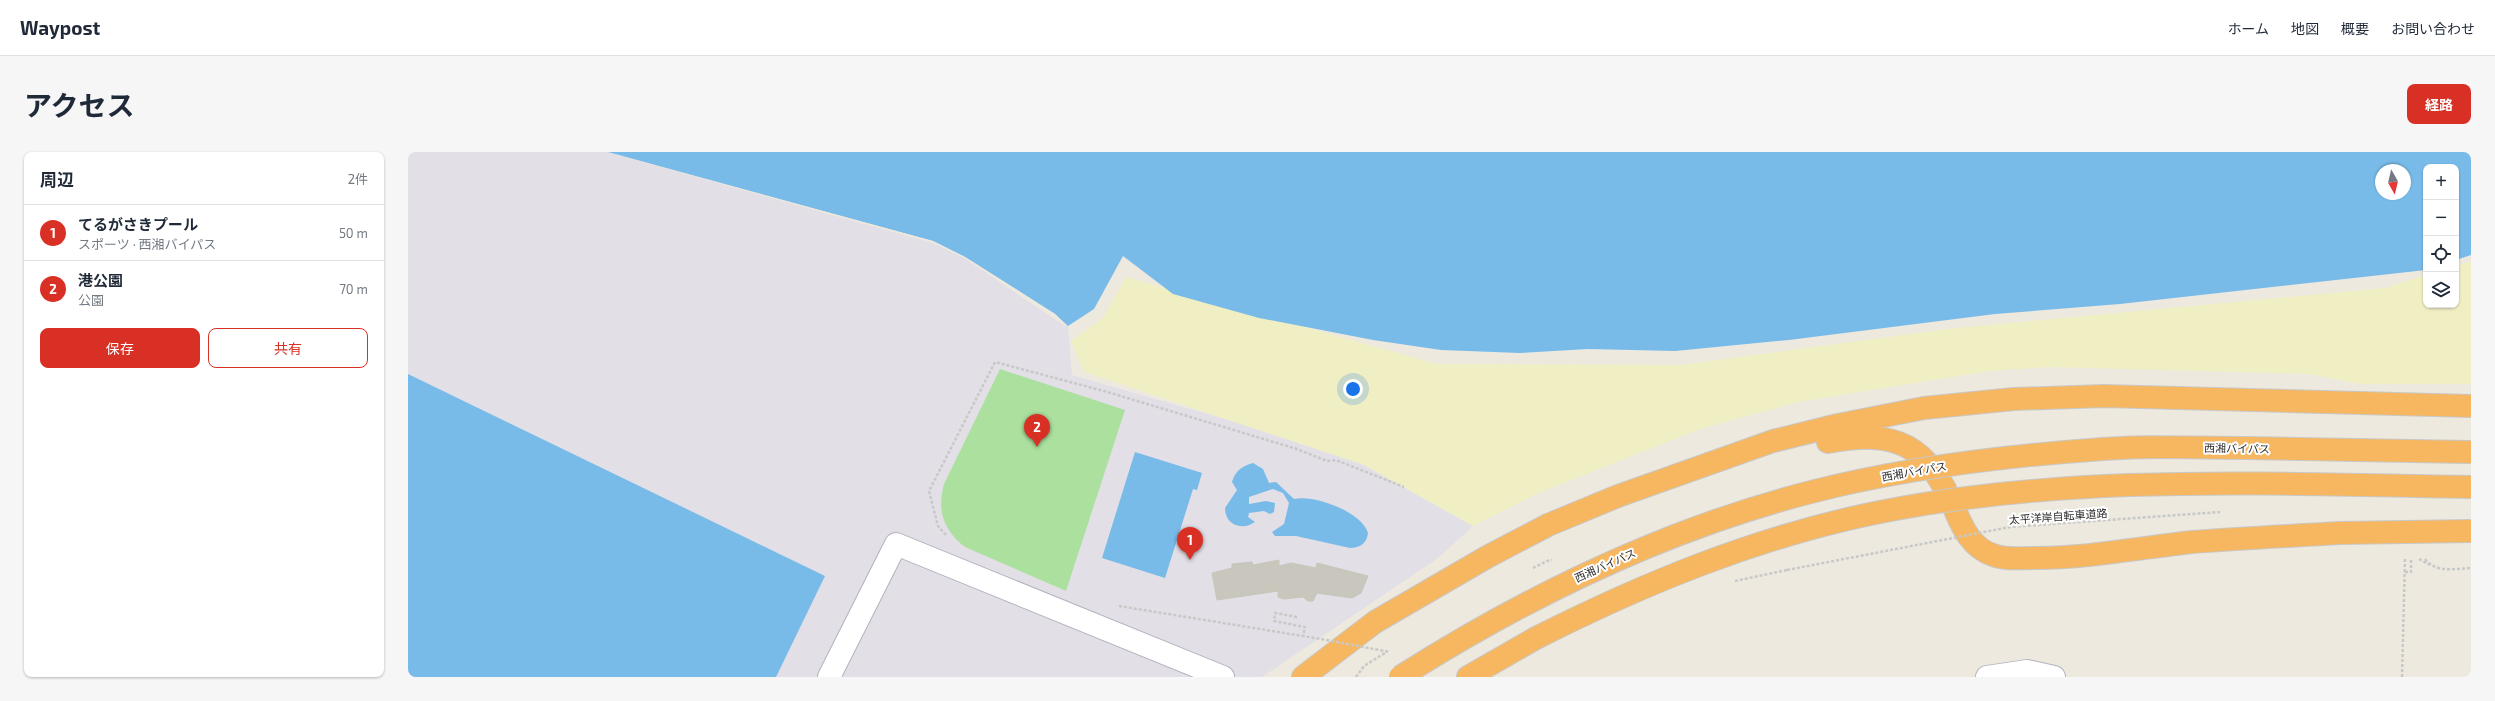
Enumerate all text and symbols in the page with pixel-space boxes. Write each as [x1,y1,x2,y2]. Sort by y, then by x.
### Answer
text: Waypost [20,16,100,39]
text: ホーム [2227,20,2269,37]
text: 地図 [2291,20,2319,37]
text: 概要 [2341,20,2369,37]
text: お問い合わせ [2391,20,2475,37]
button: 経路 [2407,84,2471,124]
text: アクセス [24,88,135,122]
north arrow [2375,164,2411,200]
map controls [2423,164,2459,308]
button: + [2423,164,2459,200]
text: 周辺 [40,169,74,189]
text: 2件 [348,171,368,187]
button: − [2423,200,2459,236]
text: てるがさきプール [78,215,198,233]
text: 1 [50,225,56,241]
text: 50 m [339,225,368,241]
text: スポーツ · 西湘バイパス [78,236,216,252]
button: locate [2423,236,2459,272]
text: 港公園 [78,271,123,289]
button: layers [2423,272,2459,308]
text: 2 [49,281,57,297]
text: 70 m [339,281,368,297]
text: 公園 [78,292,104,308]
button: 保存 [40,328,200,368]
button: 共有 [208,328,368,368]
your location [1343,379,1363,399]
pin: 2 [1024,414,1050,447]
street label: 西湘バイパス [2204,441,2270,455]
street label: 西湘バイパス [1880,459,1948,483]
street label: 太平洋岸自転車道路 [2008,506,2108,526]
pin: 1 [1177,527,1203,560]
street label: 西湘バイパス [1572,546,1638,584]

